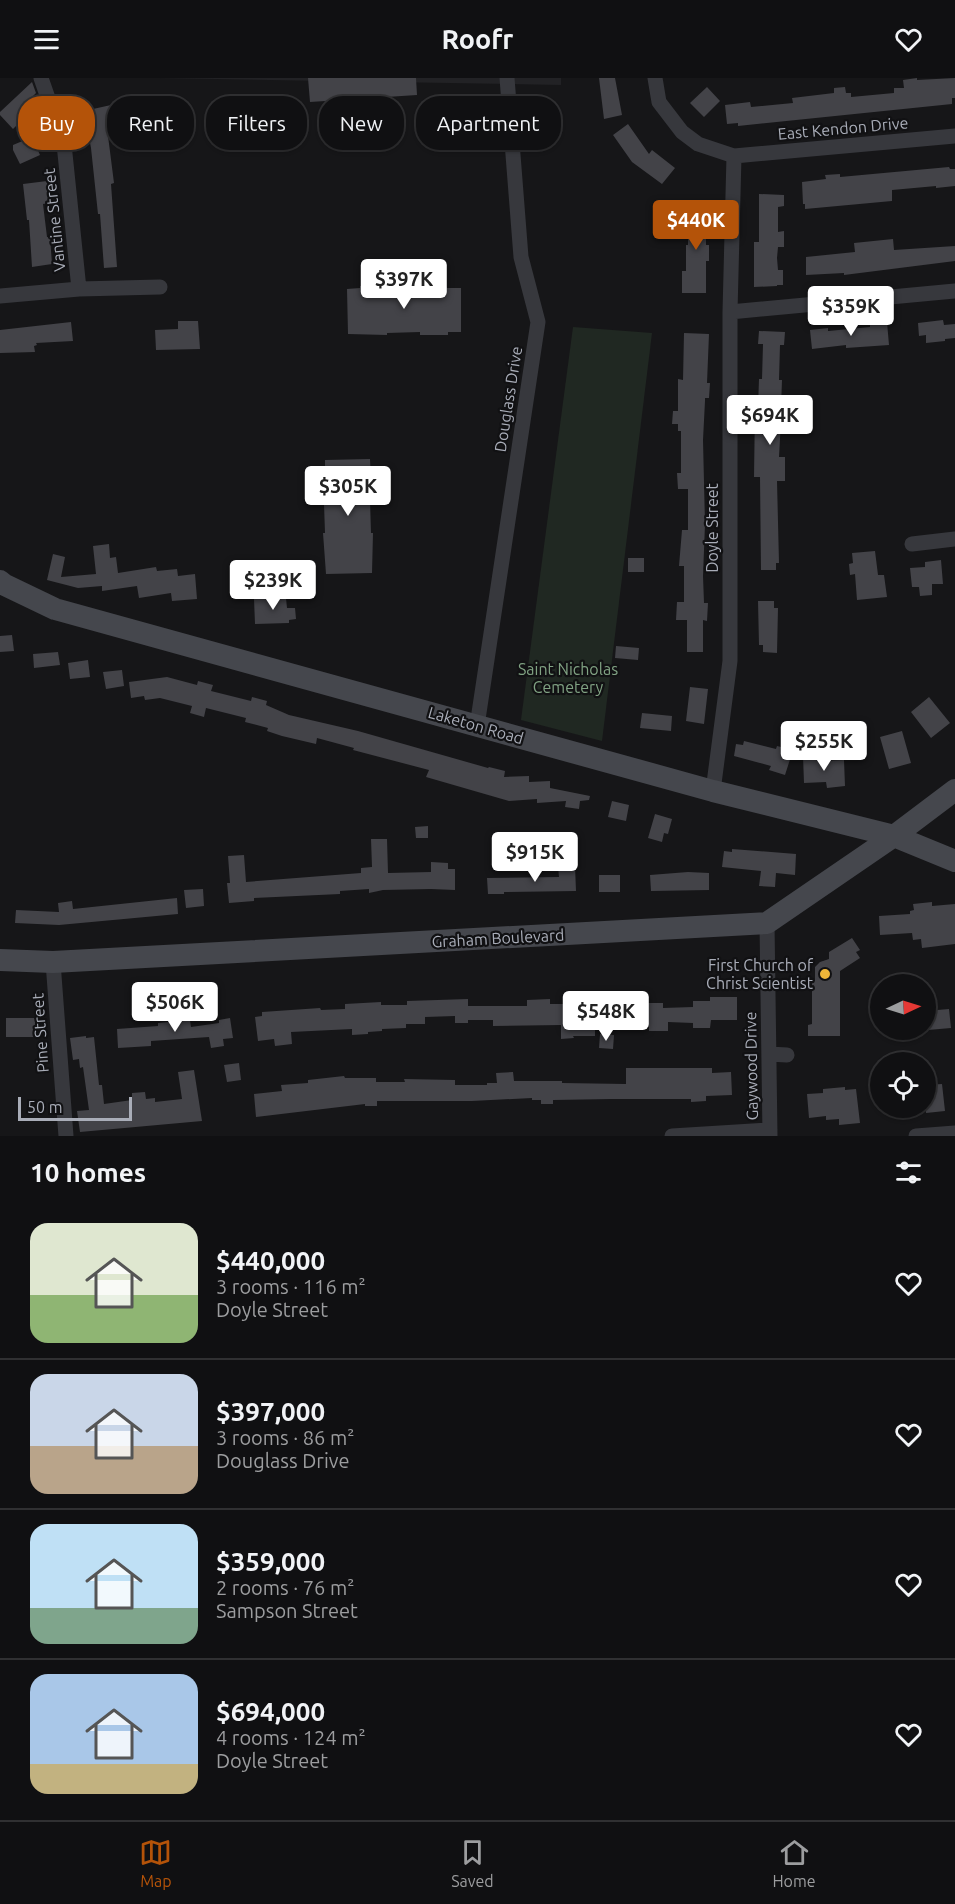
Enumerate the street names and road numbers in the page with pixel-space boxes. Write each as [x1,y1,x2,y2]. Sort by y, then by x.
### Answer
street label: East Kendon Drive [777,113,909,143]
street label: Vantine Street [40,167,68,273]
street label: Douglass Drive [491,345,525,453]
street label: Doyle Street [703,482,721,573]
street label: Laketon Road [426,703,526,747]
street label: Graham Boulevard [431,926,565,950]
street label: Pine Street [28,992,52,1073]
street label: Gaywood Drive [741,1011,761,1121]

